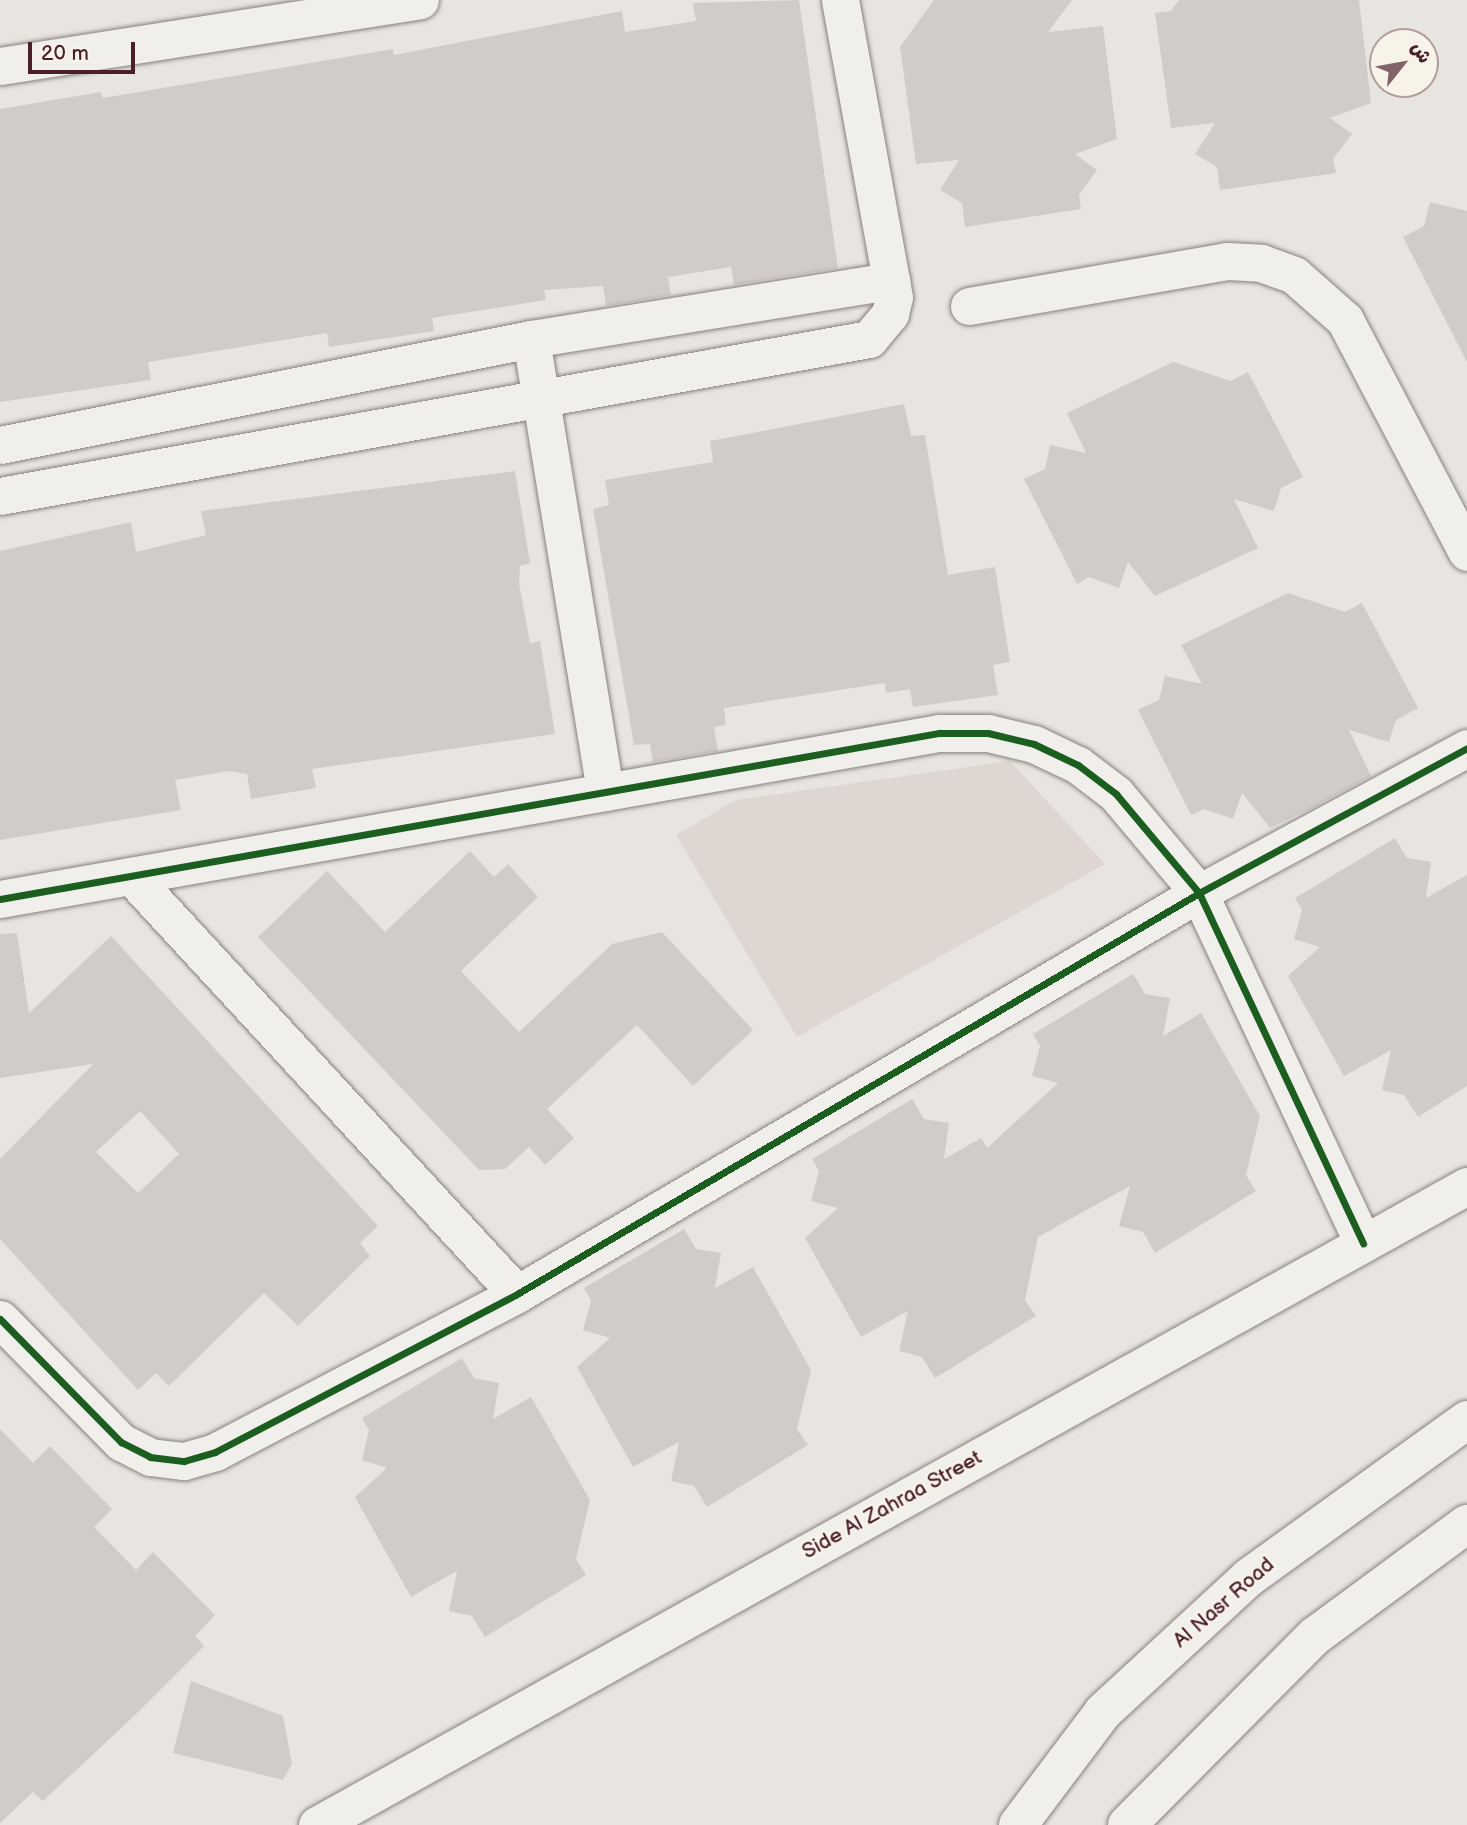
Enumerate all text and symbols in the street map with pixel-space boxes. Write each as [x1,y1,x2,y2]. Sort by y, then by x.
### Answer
scale bar [32,28,138,72]
north arrow [1369,28,1439,98]
text: ش [1405,38,1436,68]
text: 20 m [41,41,89,66]
street label: Side Al Zahraa Street [798,1445,986,1565]
street label: Al Nasr Road [1168,1552,1280,1654]

